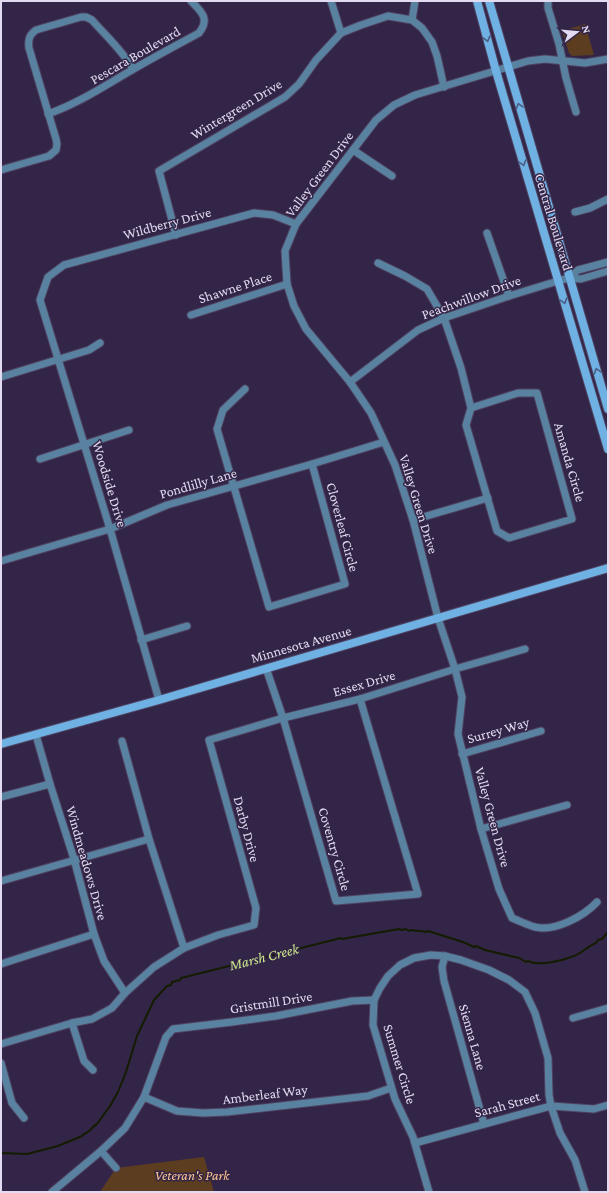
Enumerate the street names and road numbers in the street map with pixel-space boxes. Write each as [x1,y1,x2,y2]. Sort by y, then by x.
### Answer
street label: Pescara Boulevard [87,22,183,87]
street label: Wintergreen Drive [187,75,285,143]
street label: Valley Green Drive [282,128,356,220]
street label: Central Boulevard [532,172,577,273]
street label: Wildberry Drive [121,204,213,242]
street label: Shawne Place [196,268,274,306]
street label: Peachwillow Drive [419,272,523,322]
street label: Amanda Circle [551,420,589,504]
street label: Woodside Drive [89,439,131,529]
street label: Valley Green Drive [396,452,442,556]
street label: Pondlilly Lane [158,464,238,502]
street label: Cloverleaf Circle [323,481,363,573]
street label: Minnesota Avenue [249,622,353,666]
street label: Essex Drive [331,666,397,700]
street label: Surrey Way [465,713,531,746]
street label: Valley Green Drive [472,765,514,869]
street label: Darby Drive [231,794,263,864]
street label: Windmeadows Drive [63,804,111,922]
street label: Coventry Circle [315,805,355,893]
street label: Gristmill Drive [229,988,313,1016]
street label: Sienna Lane [456,1002,490,1072]
street label: Summer Circle [380,1022,420,1106]
street label: Amberleaf Way [222,1081,309,1107]
street label: Sarah Street [472,1087,542,1120]

